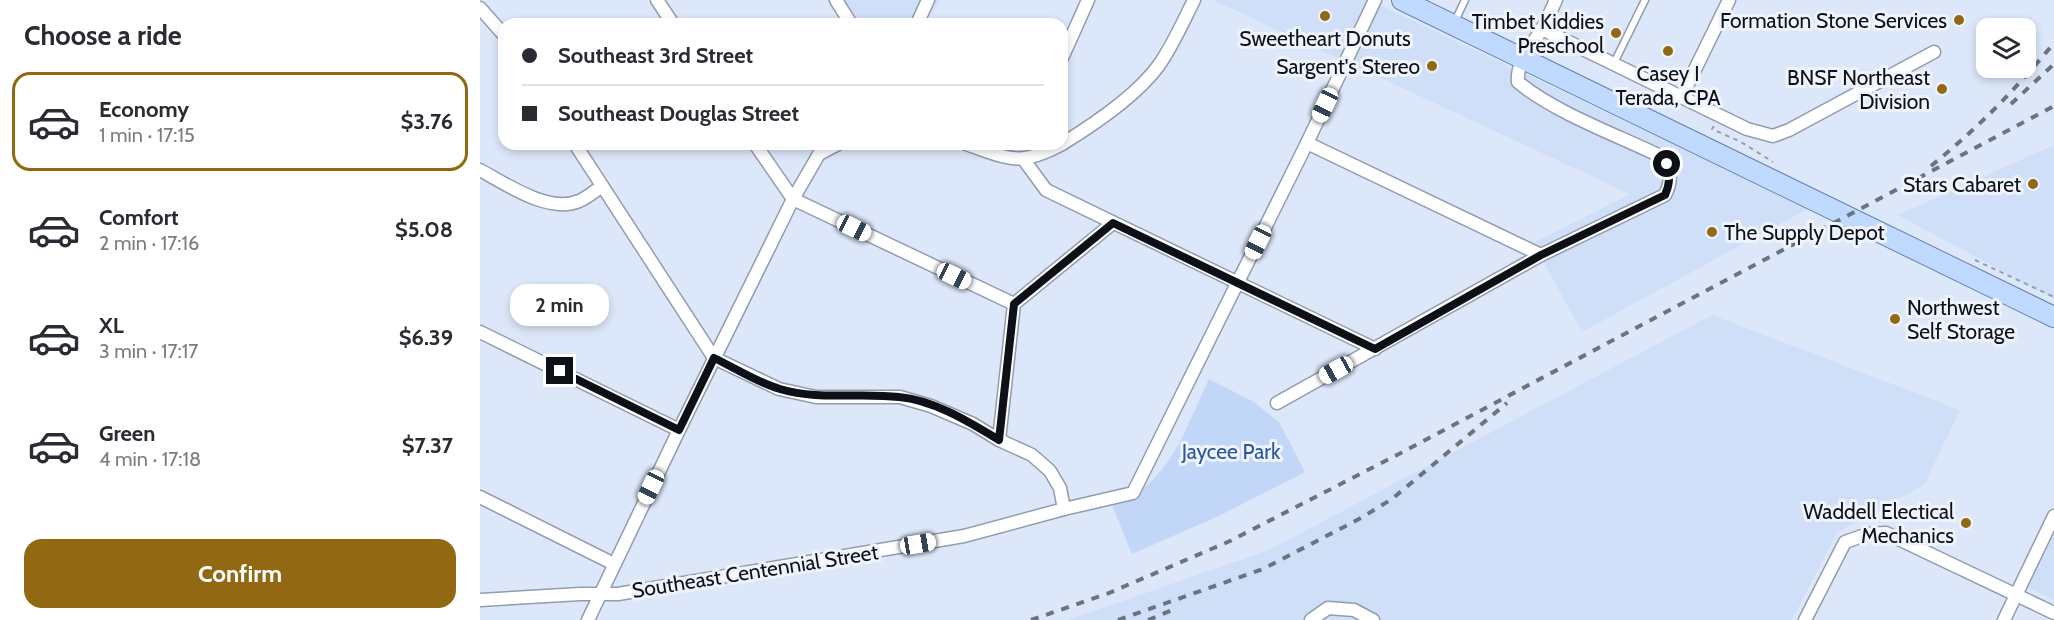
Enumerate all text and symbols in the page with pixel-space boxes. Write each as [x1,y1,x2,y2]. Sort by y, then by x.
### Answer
place label: Formation Stone Services [1720,8,1947,33]
marker: Sweetheart Donuts [1318,9,1332,23]
place label: Timbet Kiddies Preschool [1472,9,1604,58]
marker: Formation Stone Services [1952,13,1966,27]
map controls [1976,18,2036,78]
button: layers [1976,18,2036,78]
text: Choose a ride [24,19,182,52]
place label: Sweetheart Donuts [1239,26,1411,51]
marker: Timbet Kiddies Preschool [1609,26,1623,40]
text: Southeast 3rd Street [558,42,753,69]
marker: Casey I Terada, CPA [1661,44,1675,58]
place label: Sargent's Stereo [1276,54,1420,79]
marker: Sargent's Stereo [1425,59,1439,73]
place label: Casey I Terada, CPA [1616,61,1721,110]
place label: BNSF Northeast Division [1787,65,1930,114]
marker: BNSF Northeast Division [1935,82,1949,96]
car [1309,85,1341,125]
icon: car [27,95,81,149]
text: Economy [99,96,189,123]
text: Southeast Douglas Street [558,100,799,127]
text: $3.76 [400,108,453,135]
text: 1 min · 17:15 [99,123,195,147]
route start [1653,150,1680,177]
place label: Stars Cabaret [1903,172,2021,197]
marker: Stars Cabaret [2026,177,2040,191]
icon: car [27,203,81,257]
text: Comfort [99,204,178,231]
car [834,212,874,244]
text: $5.08 [395,216,453,243]
place label: The Supply Depot [1724,220,1885,245]
car [1242,222,1274,262]
marker: The Supply Depot [1705,225,1719,239]
text: 2 min · 17:16 [99,231,199,255]
car [934,260,974,292]
callout: 2 min [511,284,610,326]
text: 2 min [535,293,584,317]
place label: Northwest Self Storage [1907,295,2015,344]
icon: car [27,311,81,365]
text: XL [99,312,124,339]
marker: Northwest Self Storage [1888,312,1902,326]
text: $6.39 [399,324,453,351]
text: 3 min · 17:17 [99,339,198,363]
car [1316,353,1356,387]
route end [546,357,573,384]
icon: car [27,419,81,473]
text: Green [99,420,155,447]
text: $7.37 [402,432,453,459]
park label: Jaycee Park [1181,439,1281,464]
text: 4 min · 17:18 [99,447,201,471]
car [635,467,667,507]
place label: Waddell Electical Mechanics [1803,499,1954,548]
marker: Waddell Electical Mechanics [1959,516,1973,530]
car [899,532,937,556]
button: Confirm [24,539,456,608]
street label: Southeast Centennial Street [630,539,880,603]

